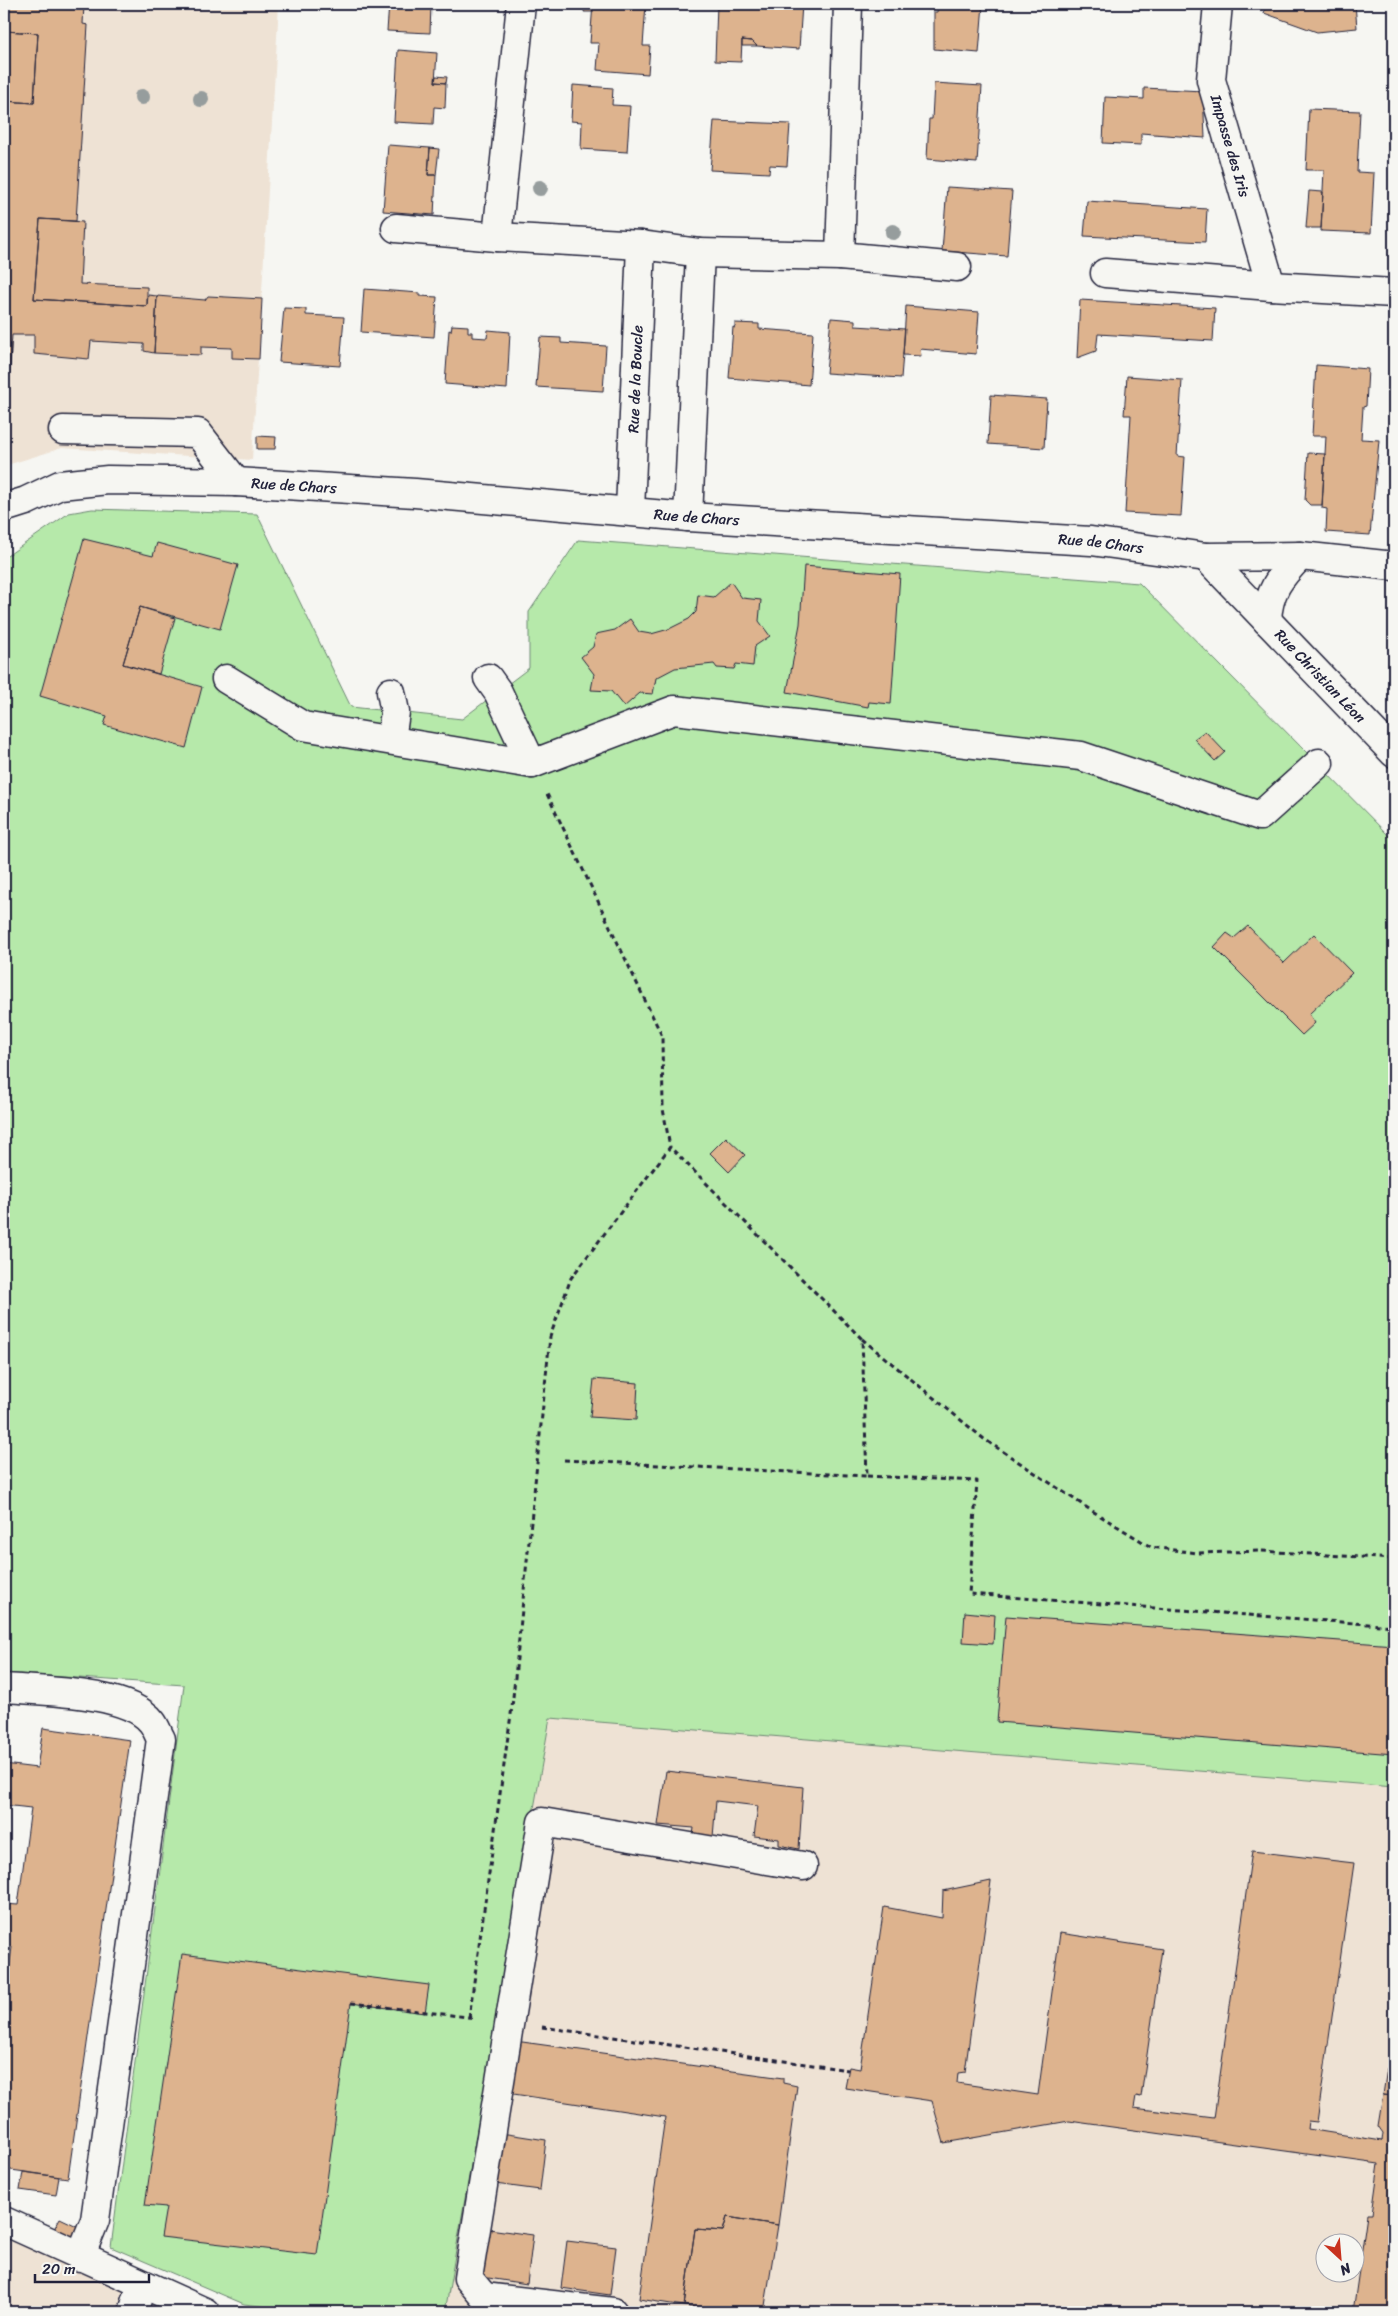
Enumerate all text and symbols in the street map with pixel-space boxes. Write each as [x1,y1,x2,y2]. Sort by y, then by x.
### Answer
street label: Impasse des Iris [1203,90,1258,201]
street label: Rue de la Boucle [620,324,651,434]
street label: Rue de Chars [250,470,338,501]
street label: Rue de Chars [653,501,740,533]
street label: Rue de Chars [1057,526,1145,561]
street label: Rue Christian Léon [1268,623,1372,729]
north arrow [1316,2234,1366,2284]
scale bar [35,2251,149,2283]
text: N [1335,2255,1356,2283]
text: 20 m [42,2256,76,2282]

